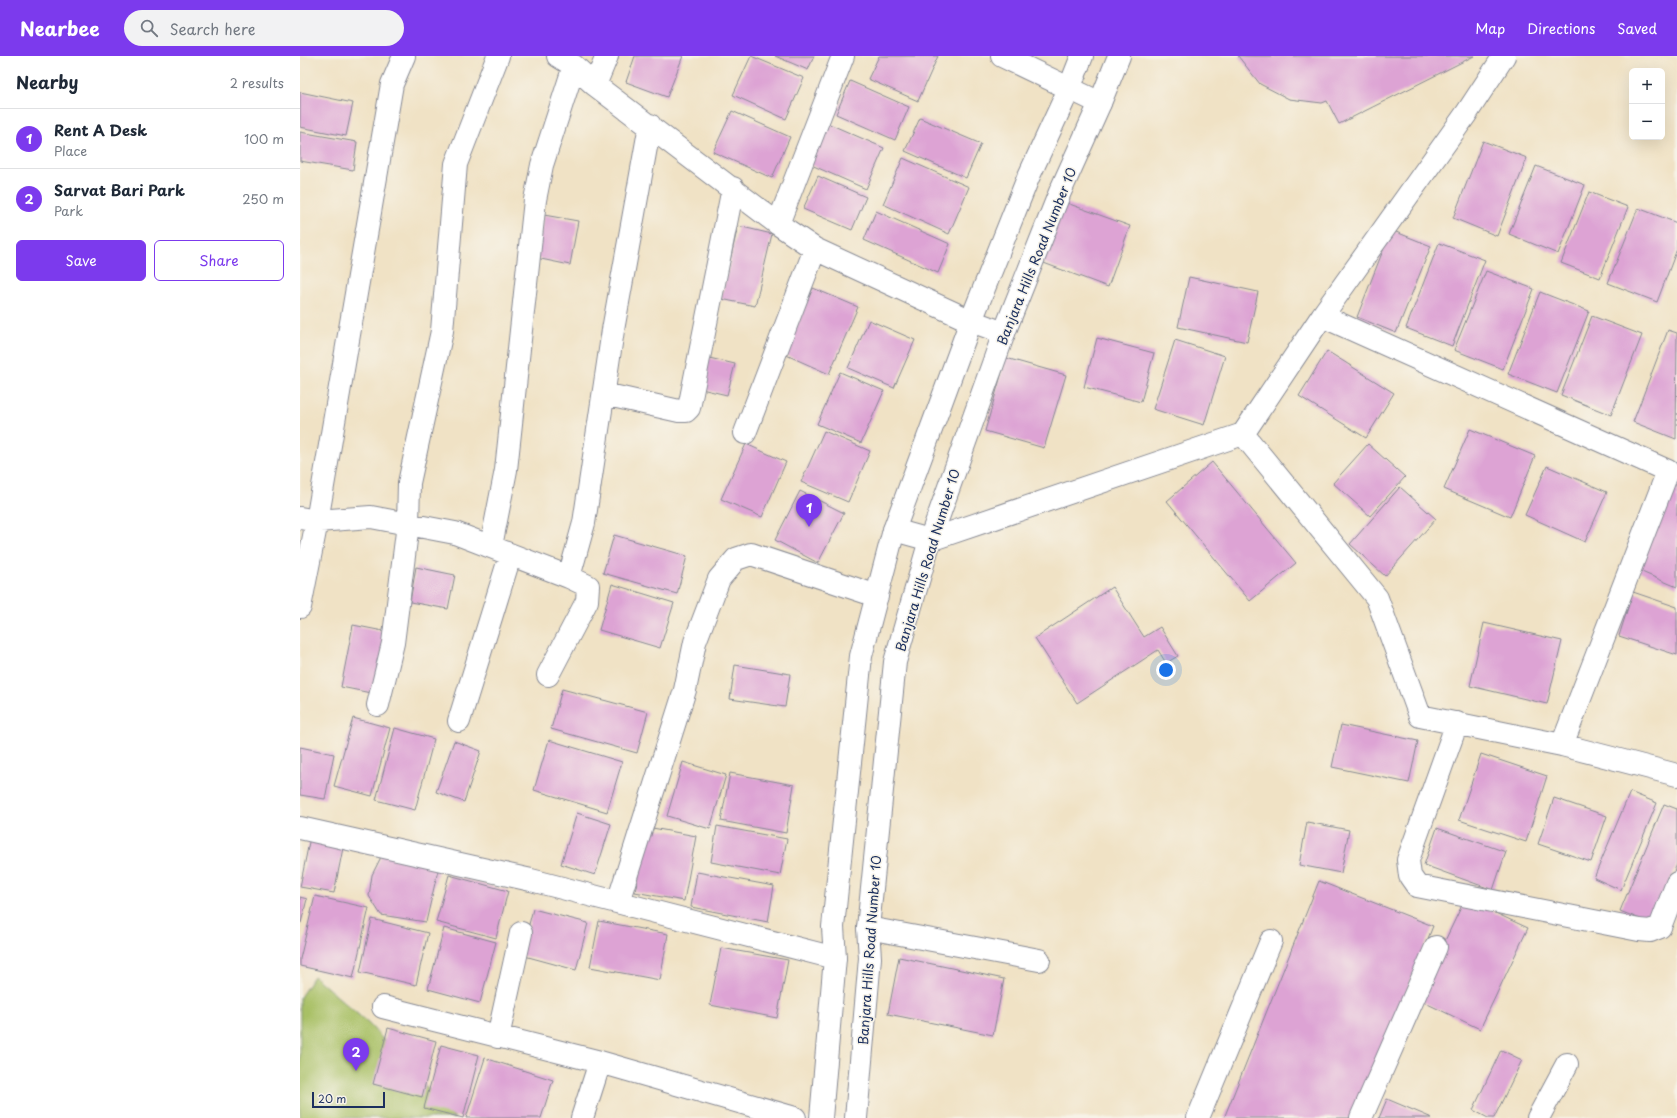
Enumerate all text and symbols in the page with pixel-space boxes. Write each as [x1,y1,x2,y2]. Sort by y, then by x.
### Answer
search box [124,10,404,46]
text: Nearbee [20,14,100,42]
icon: search [138,17,160,39]
text: Search here [170,17,255,40]
text: Map [1475,18,1505,39]
text: Directions [1527,18,1595,39]
text: Saved [1617,18,1657,39]
map controls [1629,68,1665,140]
button: + [1629,68,1665,104]
text: Nearby [16,69,78,95]
text: 2 results [230,73,284,92]
button: − [1629,104,1665,140]
text: Rent A Desk [54,118,147,141]
text: 1 [26,129,32,148]
text: 100 m [244,129,284,148]
text: Place [54,141,87,160]
street label: Banjara Hills Road Number 10 [992,164,1080,348]
text: Sarvat Bari Park [54,178,185,201]
text: 2 [24,189,34,208]
text: 250 m [242,189,284,208]
text: Park [54,201,83,220]
button: Save [16,240,146,281]
button: Share [154,240,284,281]
street label: Banjara Hills Road Number 10 [890,466,964,654]
pin: 1 [796,494,822,527]
your location [1156,660,1176,680]
street label: Banjara Hills Road Number 10 [853,855,885,1045]
pin: 2 [343,1038,369,1071]
scale bar [312,1090,385,1109]
text: 20 m [318,1090,346,1107]

